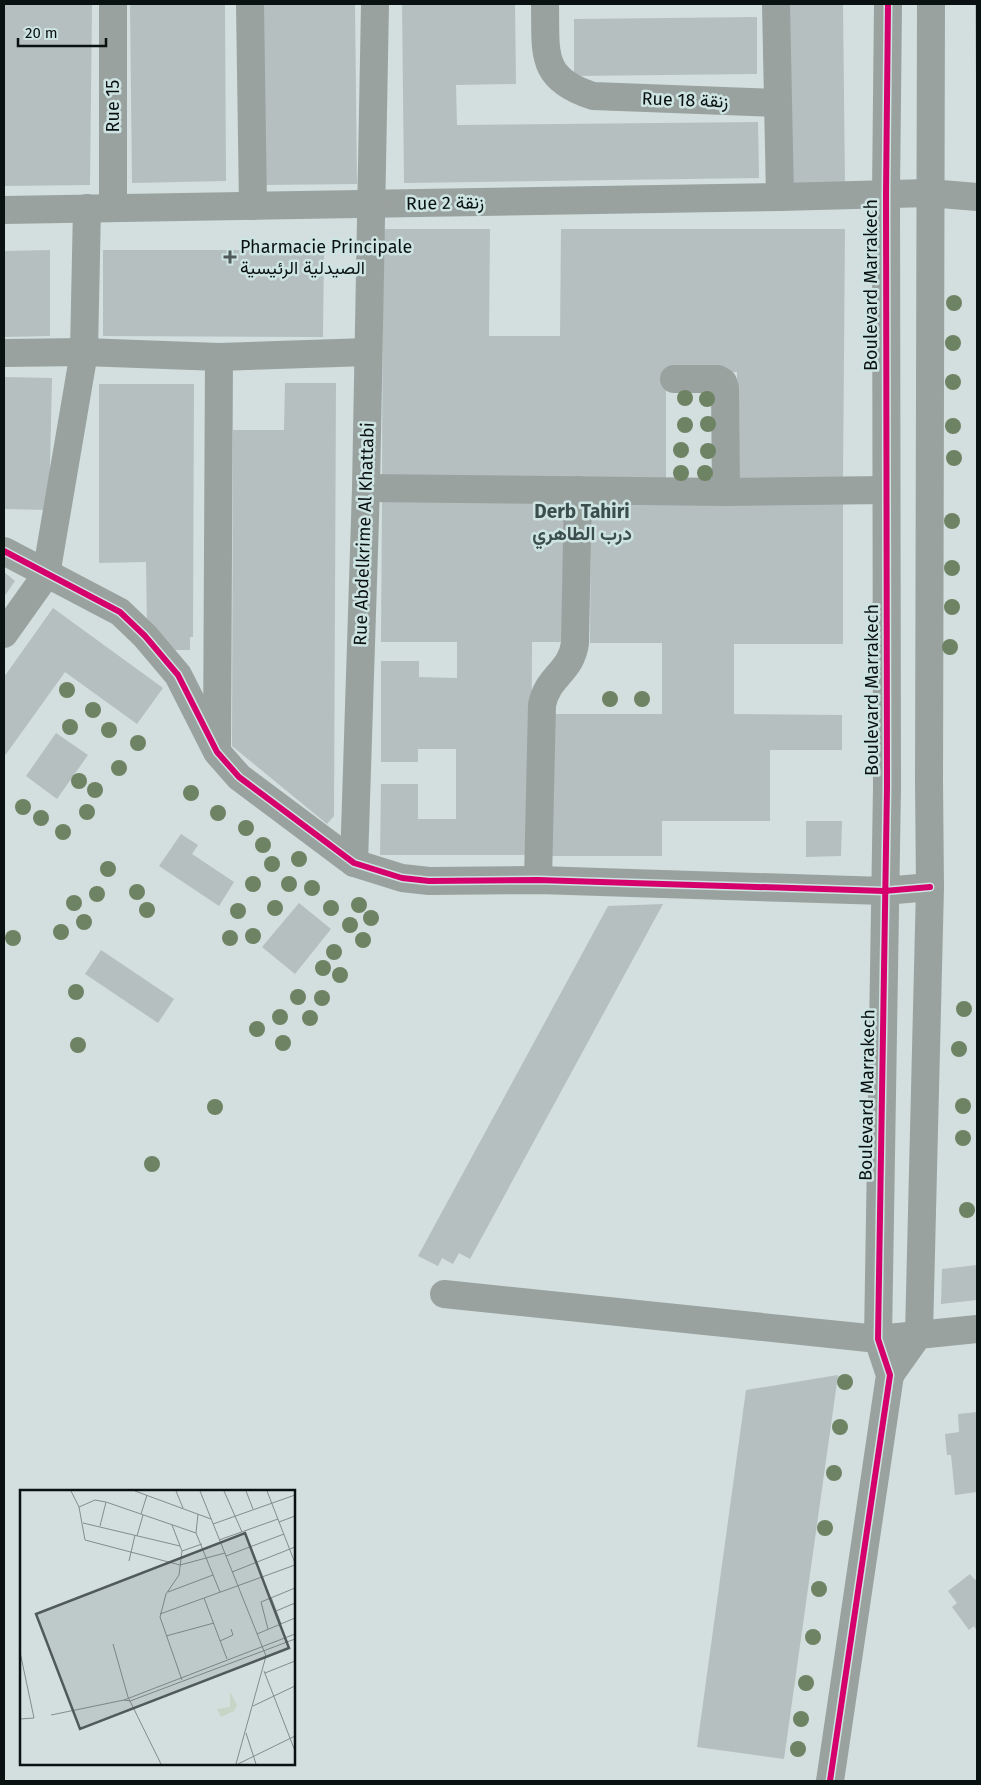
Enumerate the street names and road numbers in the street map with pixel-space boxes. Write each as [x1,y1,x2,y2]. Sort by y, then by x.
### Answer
street label: Rue 15 [102,80,124,132]
street label: Rue 18 زنقة [641,87,729,113]
street label: Rue 2 زنقة [406,191,484,215]
street label: Boulevard Marrakech [860,199,882,371]
street label: Rue Abdelkrime Al Khattabi [349,422,379,646]
street label: Boulevard Marrakech [861,604,883,776]
street label: Boulevard Marrakech [855,1009,879,1181]

